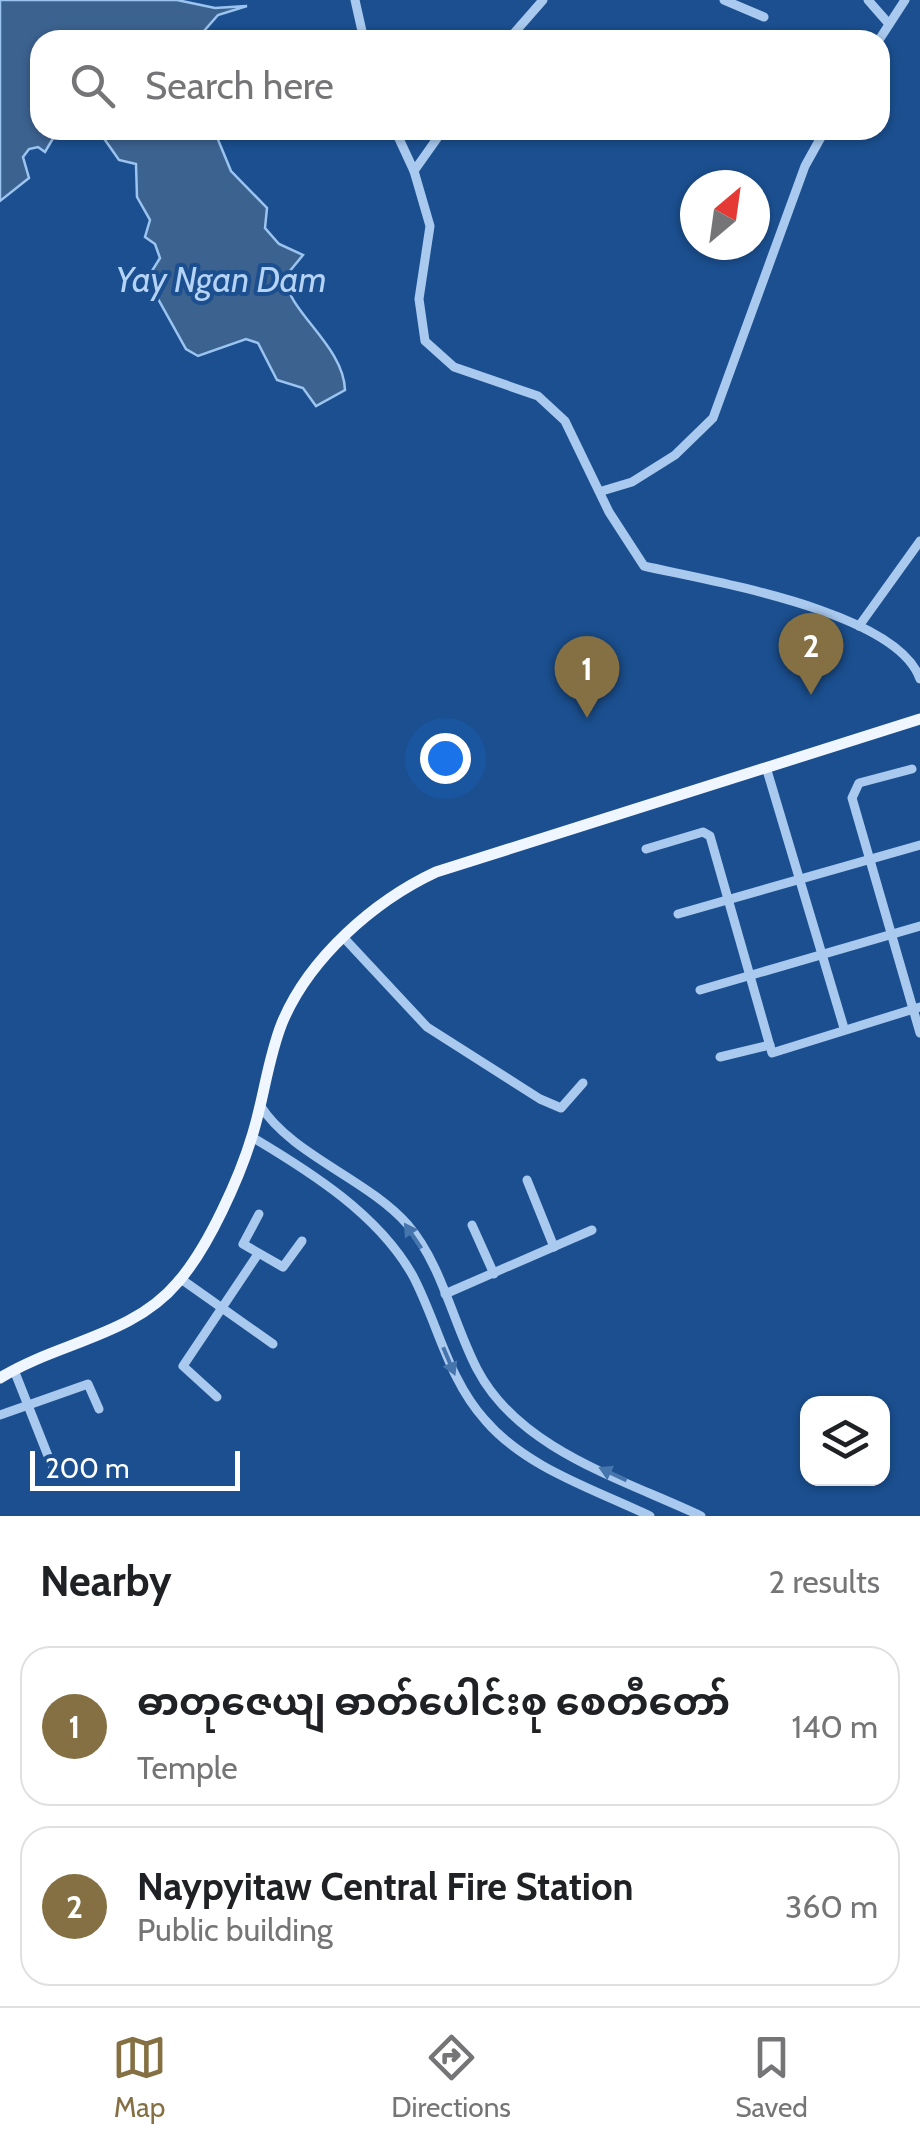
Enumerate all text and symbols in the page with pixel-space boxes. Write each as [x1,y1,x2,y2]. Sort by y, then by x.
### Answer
search box [30,30,890,140]
icon: search [65,58,120,113]
text: Search here [145,62,334,109]
north arrow [680,170,770,260]
water label: Yay Ngan Dam [115,258,327,301]
pin: 2 [778,612,844,695]
pin: 1 [554,636,620,718]
your location [420,733,471,784]
one-way arrow [405,1222,423,1249]
one-way arrow [441,1346,457,1376]
map controls [800,1396,890,1486]
button: layers [800,1396,890,1486]
scale bar [30,1446,240,1490]
text: 200 m [45,1451,130,1485]
one-way arrow [598,1466,627,1483]
text: Nearby [40,1555,172,1607]
text: 2 results [769,1562,880,1601]
text: ဓာတုဇေယျ ဓာတ်ပေါင်းစု စေတီတော် [137,1678,730,1725]
text: 1 [69,1707,80,1746]
text: 140 m [791,1707,878,1746]
text: Temple [137,1748,238,1787]
text: Naypyitaw Central Fire Station [137,1863,634,1910]
text: 2 [66,1887,83,1926]
text: 360 m [785,1887,878,1926]
text: Public building [137,1910,333,1949]
tab: Map [112,2030,167,2124]
tab: Directions [391,2030,511,2124]
tab: Saved [735,2030,808,2124]

